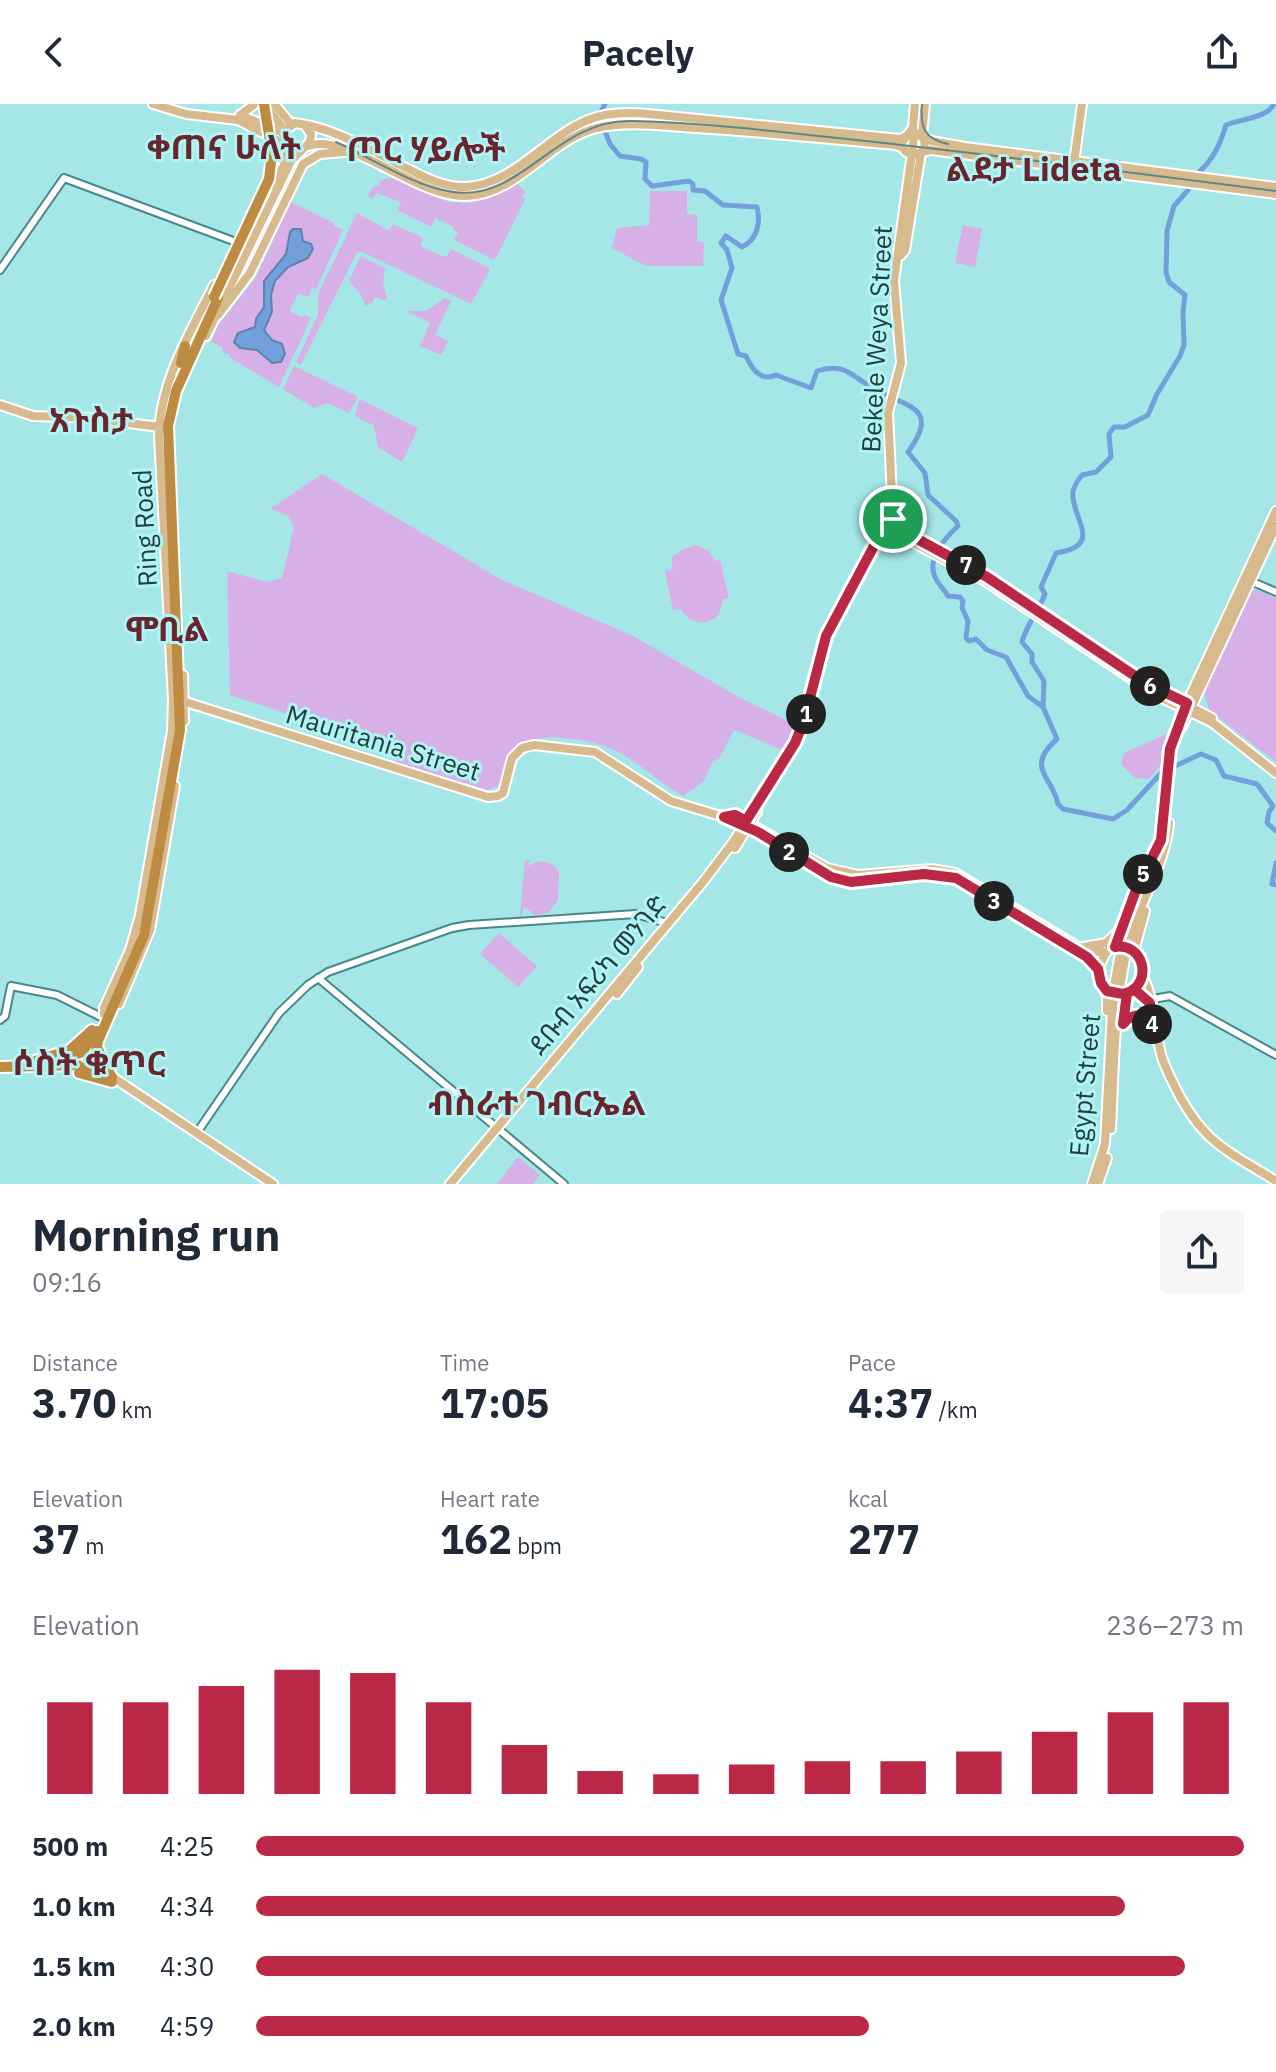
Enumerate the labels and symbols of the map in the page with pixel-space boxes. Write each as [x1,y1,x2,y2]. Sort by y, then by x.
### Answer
district label: ቀጠና ሁለት [147,124,301,168]
district label: ጦር ሃይሎች [346,126,506,170]
district label: ልደታ Lideta [946,146,1122,190]
street label: Bekele Weya Street [853,225,899,453]
district label: አጉስታ [49,397,133,441]
street label: Ring Road [124,468,164,588]
pin [859,485,927,553]
pin: 7 [946,545,986,585]
district label: ሞቢል [125,606,209,650]
pin: 6 [1130,666,1170,706]
pin: 1 [786,694,826,734]
street label: Mauritania Street [282,696,485,788]
pin: 2 [769,832,809,872]
pin: 5 [1123,854,1163,894]
pin: 3 [974,881,1014,921]
street label: ደቡብ አፍሪካ መንገድ [521,887,674,1061]
pin: 4 [1132,1004,1172,1044]
street label: Egypt Street [1061,1012,1107,1158]
district label: ሶስት ቁጥር [12,1040,166,1084]
district label: ብስራተ ገብርኤል [428,1080,646,1124]

